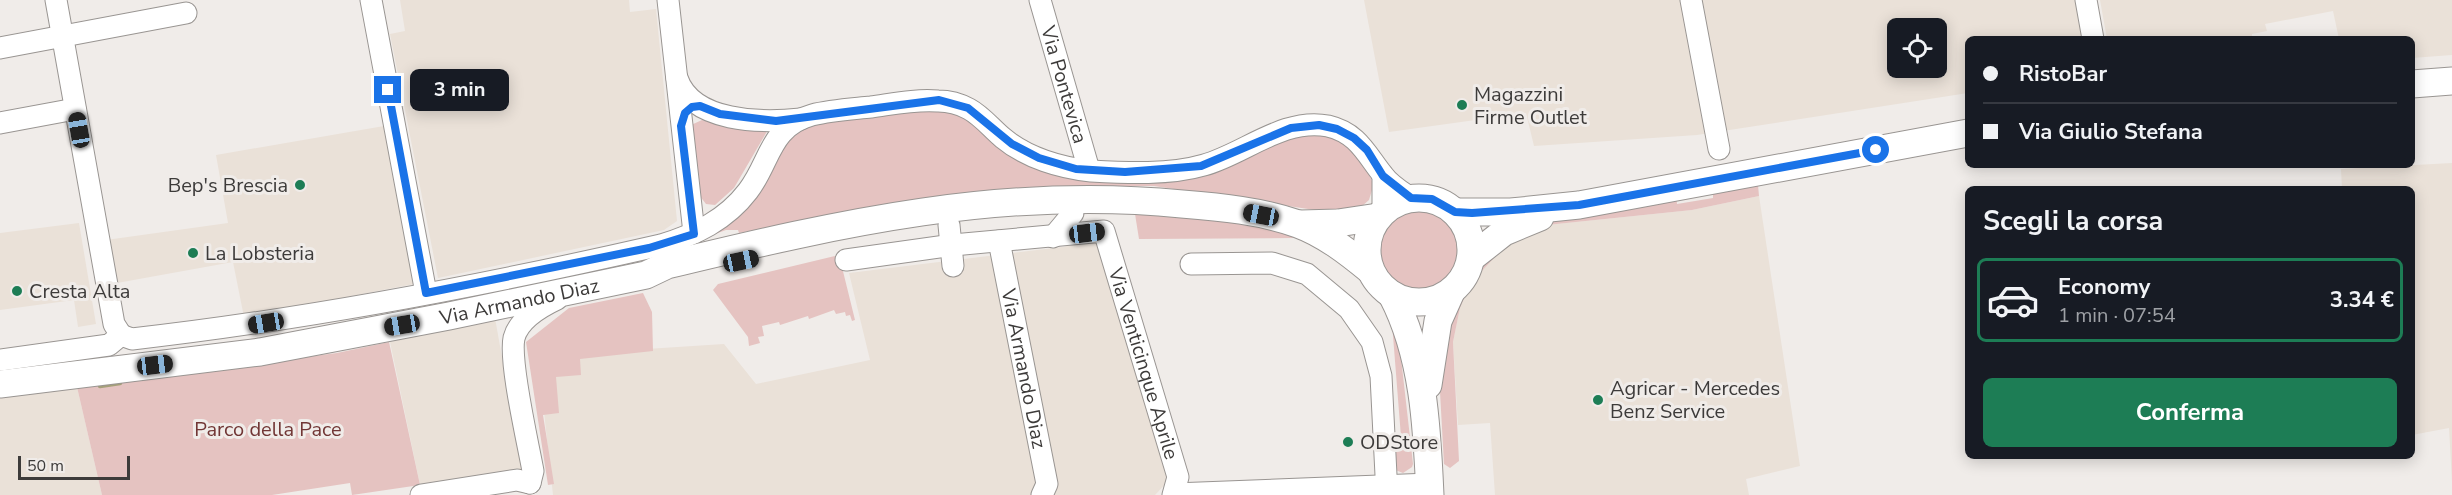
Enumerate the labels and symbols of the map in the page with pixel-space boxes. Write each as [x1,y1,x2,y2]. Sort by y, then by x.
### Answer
street label: Via Pontevica [1034,22,1094,146]
callout: 3 min [409,69,508,111]
route end [374,76,401,103]
place label: Magazzini Firme Outlet [1474,81,1588,131]
marker: Magazzini Firme Outlet [1455,98,1469,112]
car [67,111,91,149]
route start [1862,136,1889,163]
place label: Bep's Brescia [168,172,288,199]
marker: Bep's Brescia [293,178,307,192]
car [1242,203,1280,227]
car [1068,222,1106,244]
place label: La Lobsteria [205,240,315,267]
marker: La Lobsteria [186,246,200,260]
car [722,248,760,274]
street label: Via Venticinque Aprile [1102,263,1185,463]
street label: Via Armando Diaz [436,272,601,331]
place label: Cresta Alta [29,278,130,305]
marker: Cresta Alta [10,284,24,298]
street label: Via Armando Diaz [995,285,1053,451]
car [247,311,285,335]
car [383,313,421,337]
car [136,354,174,376]
place label: Agricar - Mercedes Benz Service [1610,375,1780,425]
marker: Agricar - Mercedes Benz Service [1591,393,1605,407]
park label: Parco della Pace [194,416,342,443]
place label: ODStore [1360,429,1438,456]
marker: ODStore [1341,435,1355,449]
scale bar [18,453,130,480]

